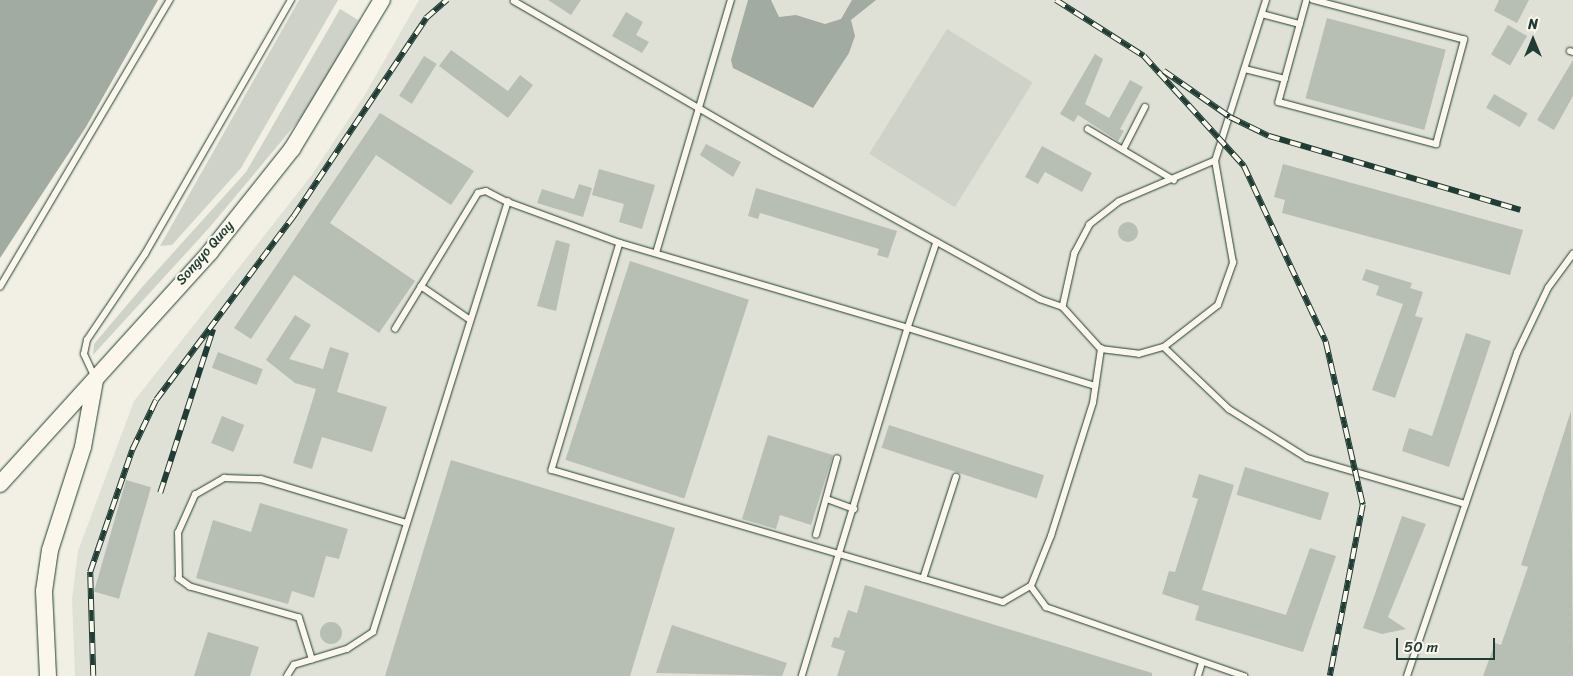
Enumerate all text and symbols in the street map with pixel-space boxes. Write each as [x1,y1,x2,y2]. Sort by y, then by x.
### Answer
text: N [1528,12,1538,37]
north arrow [1508,15,1558,65]
street label: Songyo Quay [173,218,237,288]
scale bar [1398,628,1497,660]
text: 50 m [1404,634,1438,660]

